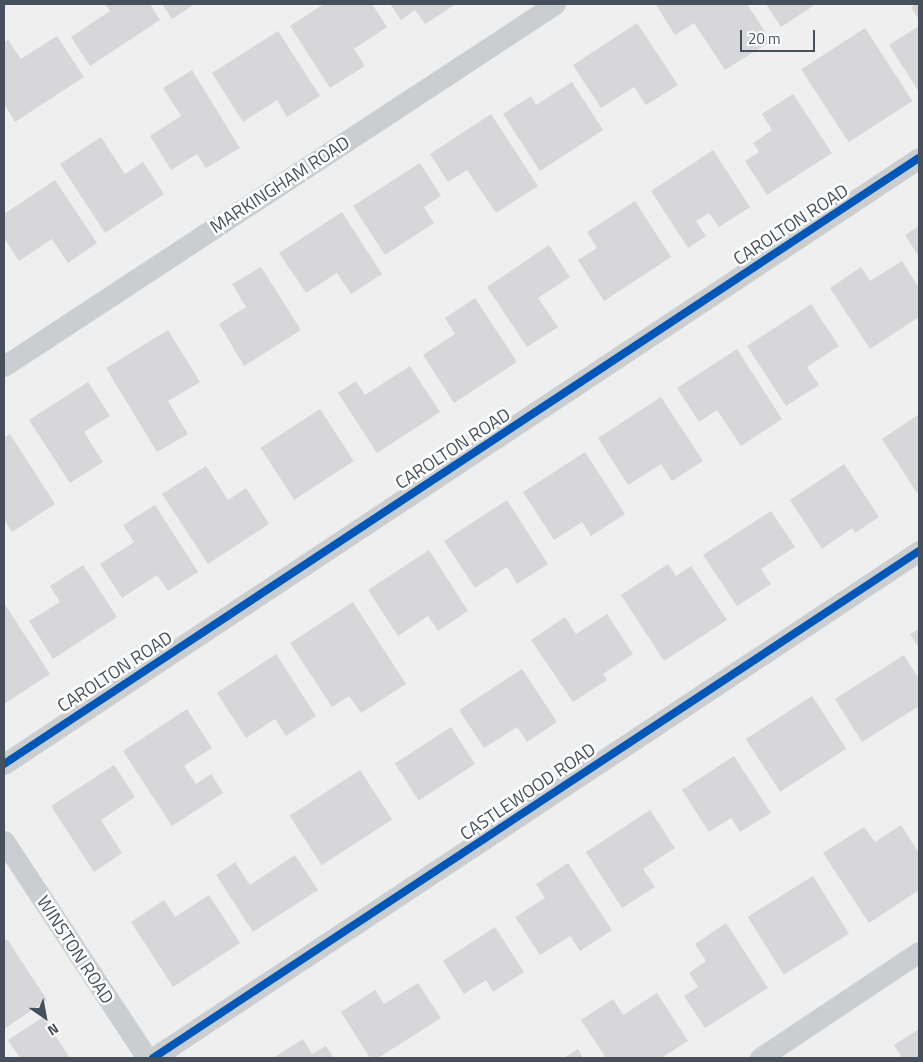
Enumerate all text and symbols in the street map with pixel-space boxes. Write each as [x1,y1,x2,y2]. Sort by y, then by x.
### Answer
scale bar [743,20,818,52]
text: 20 m [748,27,781,50]
street label: MARKINGHAM ROAD [206,132,354,238]
street label: CAROLTON ROAD [730,180,852,270]
street label: CAROLTON ROAD [392,404,514,494]
street label: CAROLTON ROAD [54,627,176,717]
street label: CASTLEWOOD ROAD [456,739,600,845]
street label: WINSTON ROAD [32,892,118,1008]
north arrow [20,992,70,1042]
text: N [44,1019,63,1041]

